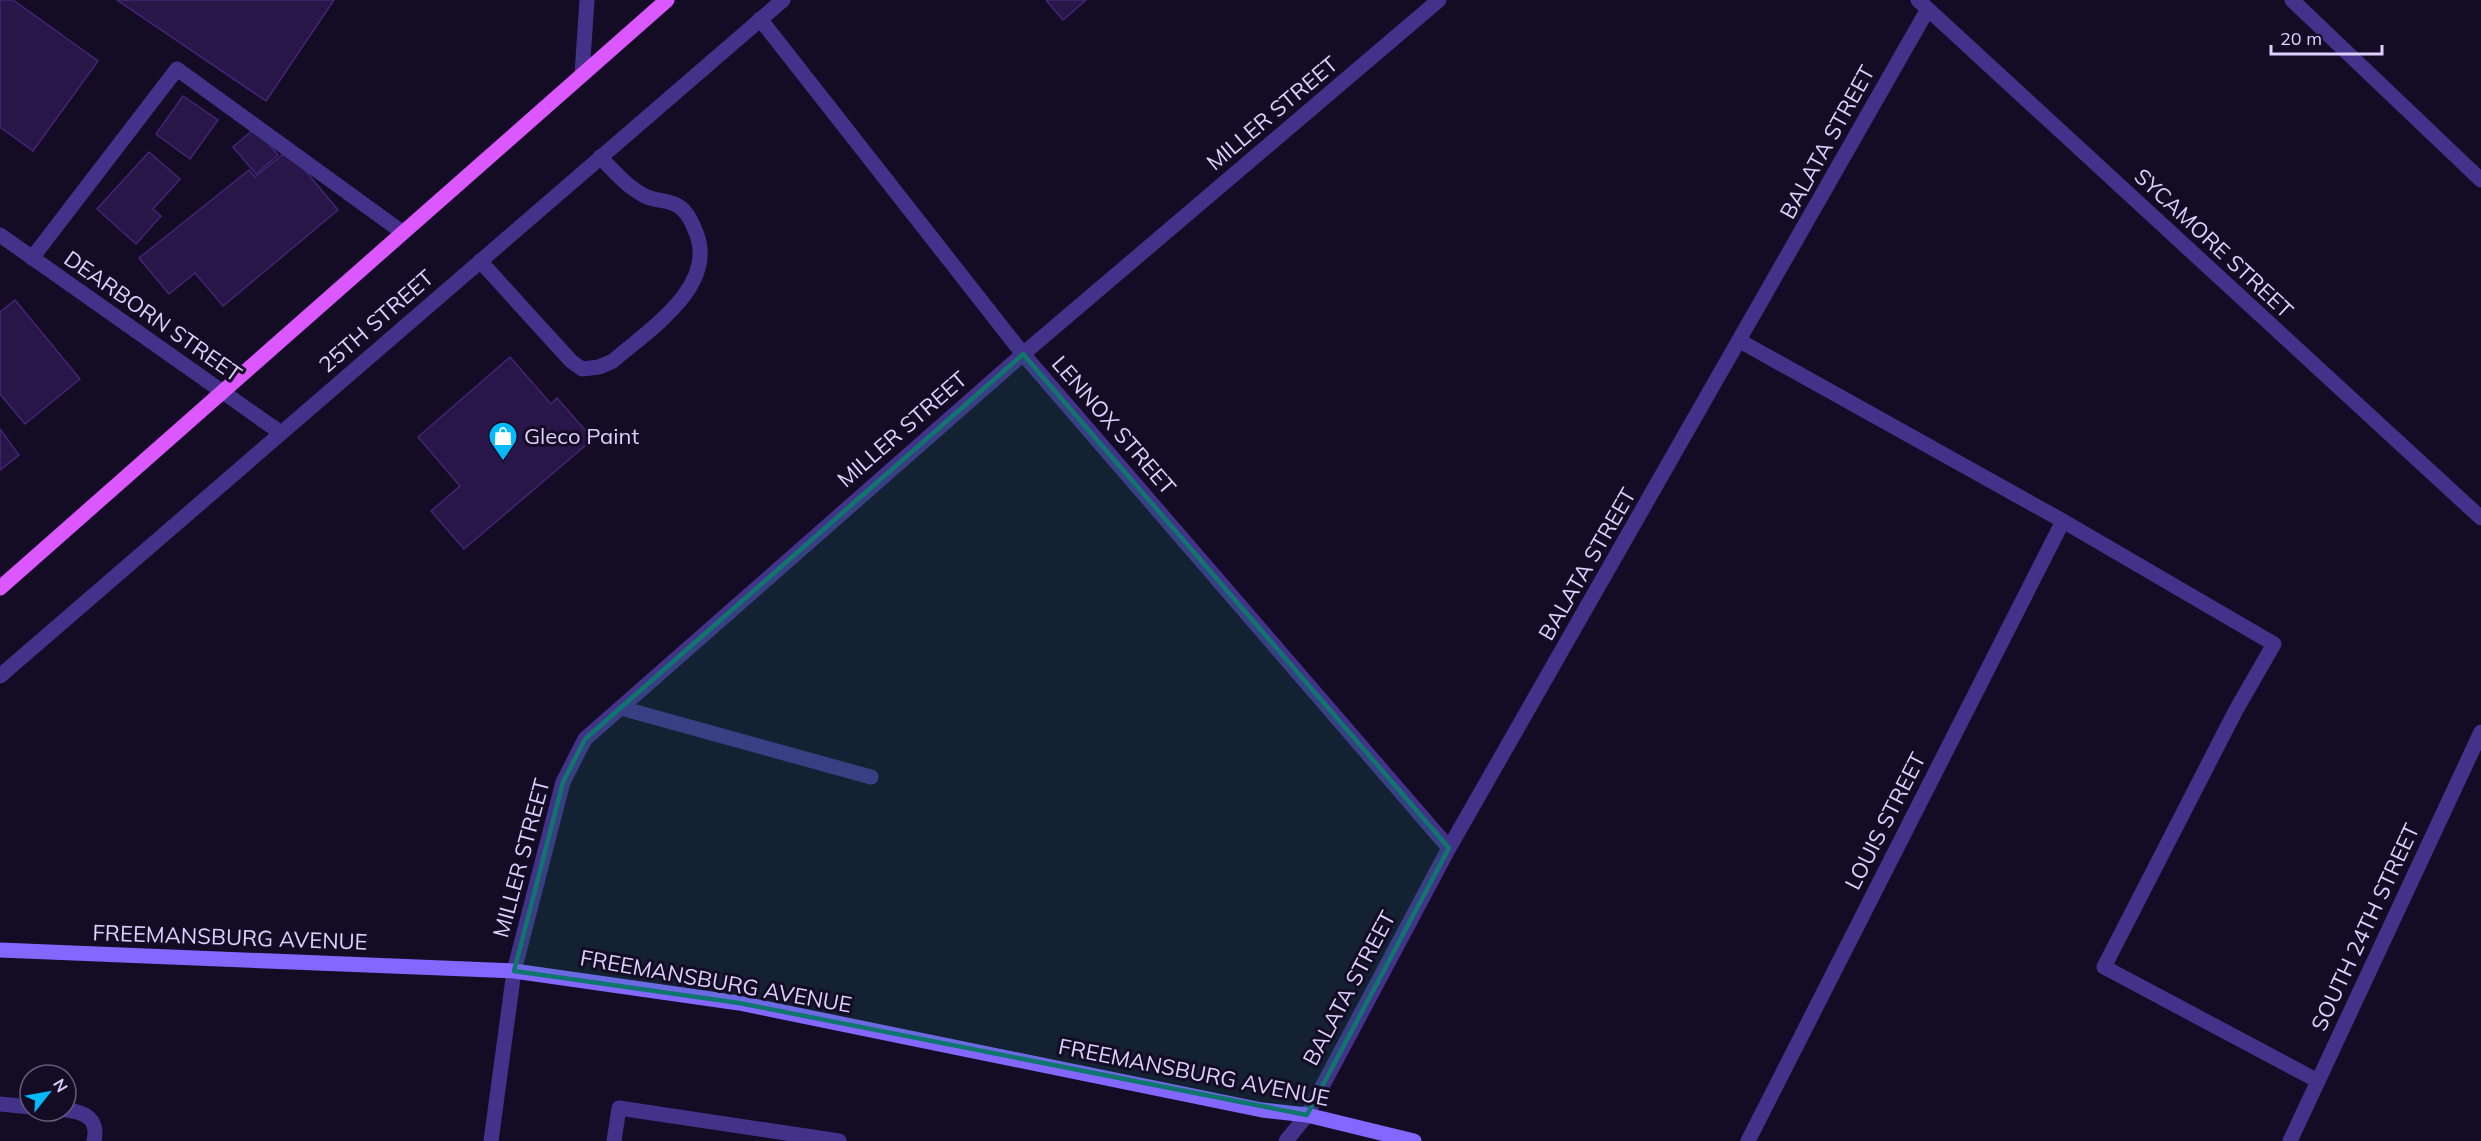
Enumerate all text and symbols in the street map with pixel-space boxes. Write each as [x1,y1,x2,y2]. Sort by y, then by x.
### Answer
scale bar [2271,18,2382,56]
text: 20 m [2280,27,2322,50]
street label: MILLER STREET [1200,50,1344,176]
street label: BALATA STREET [1773,60,1881,224]
street label: SYCAMORE STREET [2129,162,2299,324]
street label: DEARBORN STREET [59,244,247,388]
street label: 25TH STREET [313,264,439,378]
street label: LENNOX STREET [1046,350,1182,500]
street label: MILLER STREET [831,365,973,493]
shop icon: Gleco Paint [487,420,519,462]
place label: Gleco Paint [524,422,639,450]
street label: BALATA STREET [1532,483,1642,645]
street label: LOUIS STREET [1838,748,1932,894]
street label: MILLER STREET [486,776,556,940]
street label: SOUTH 24TH STREET [2305,819,2425,1035]
street label: BALATA STREET [1296,906,1402,1070]
street label: FREEMANSBURG AVENUE [92,918,368,956]
street label: FREEMANSBURG AVENUE [578,943,854,1019]
street label: FREEMANSBURG AVENUE [1056,1032,1332,1112]
north arrow [18,1063,78,1123]
text: N [49,1075,73,1096]

